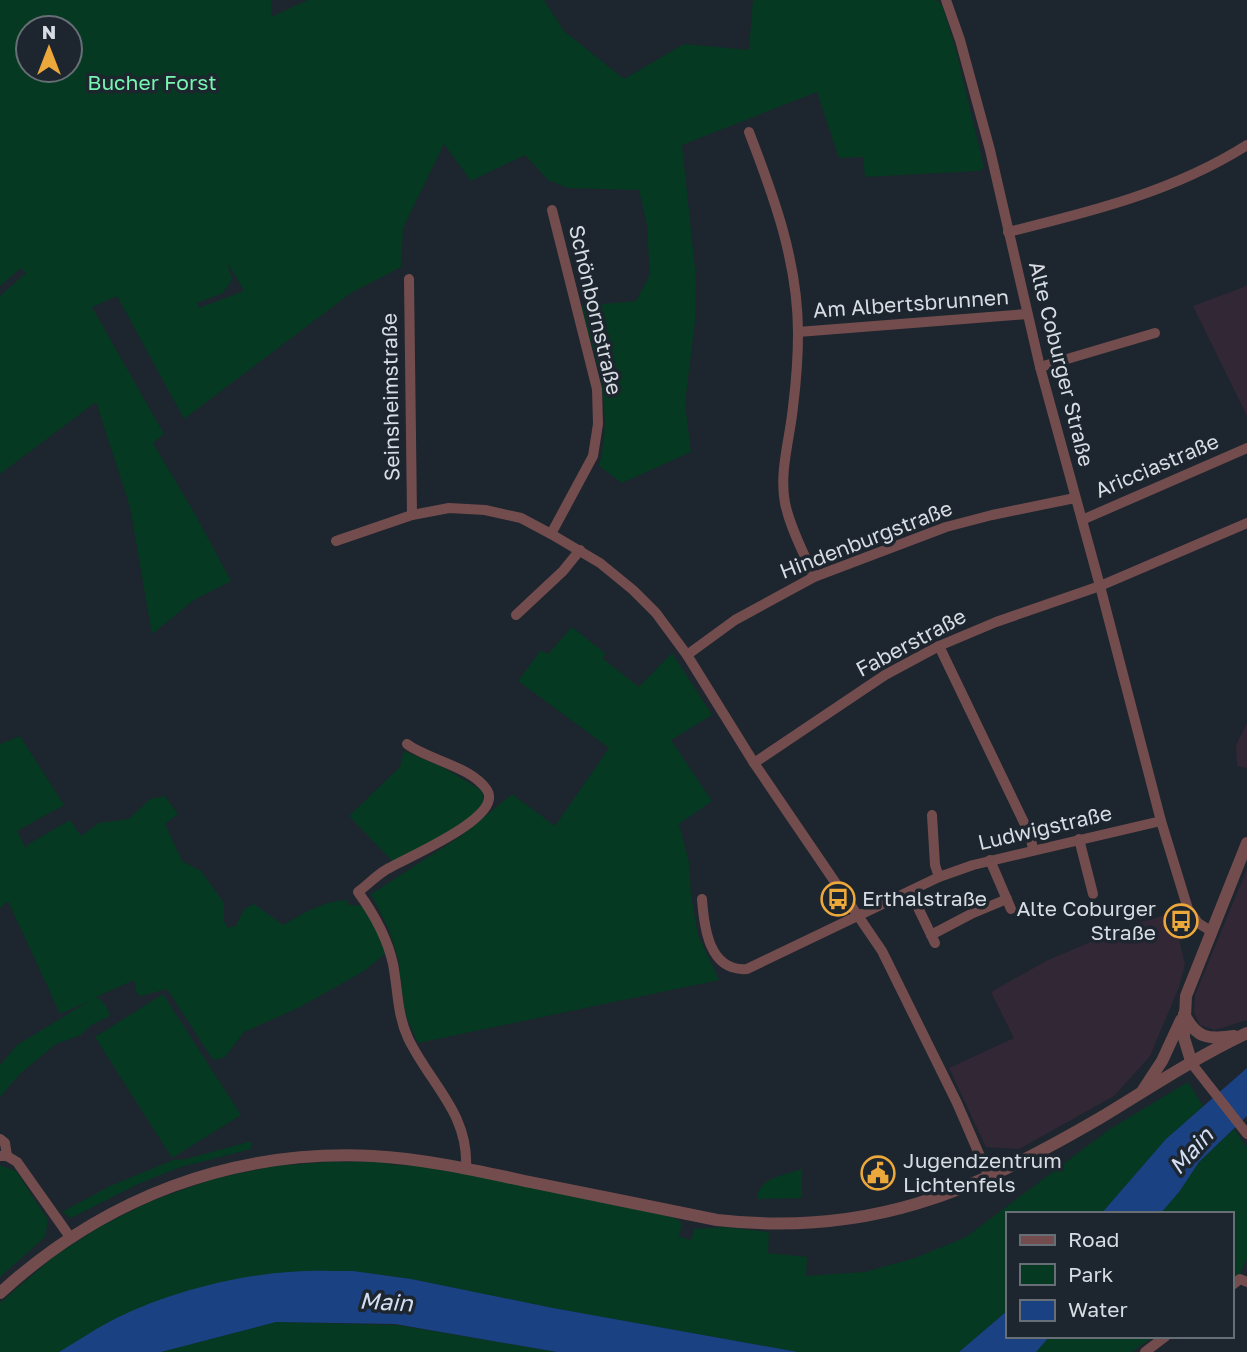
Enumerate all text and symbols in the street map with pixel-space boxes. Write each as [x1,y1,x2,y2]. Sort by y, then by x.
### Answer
north arrow [14,14,84,84]
text: N [42,20,56,43]
park label: Bucher Forst [87,69,217,95]
street label: Schönbornstraße [564,222,628,397]
street label: Alte Coburger Straße [1024,259,1100,469]
street label: Am Albertsbrunnen [812,283,1010,323]
street label: Seinsheimstraße [376,313,404,481]
street label: Aricciastraße [1091,427,1222,503]
street label: Hindenburgstraße [776,494,956,584]
street label: Faberstraße [851,602,970,682]
street label: Ludwigstraße [975,799,1114,855]
bus stop icon: Erthalstraße [819,880,857,918]
place label: Erthalstraße [862,885,987,911]
place label: Alte Coburger Straße [1016,895,1156,945]
bus stop icon: Alte Coburger Straße [1162,902,1200,940]
water label: Main [1162,1121,1219,1179]
place label: Jugendzentrum Lichtenfels [903,1147,1062,1197]
public building icon: Jugendzentrum Lichtenfels [859,1154,897,1192]
legend [1006,1212,1233,1338]
text: Road [1068,1226,1119,1252]
text: Park [1068,1261,1114,1287]
water label: Main [359,1286,414,1316]
text: Water [1068,1296,1128,1322]

